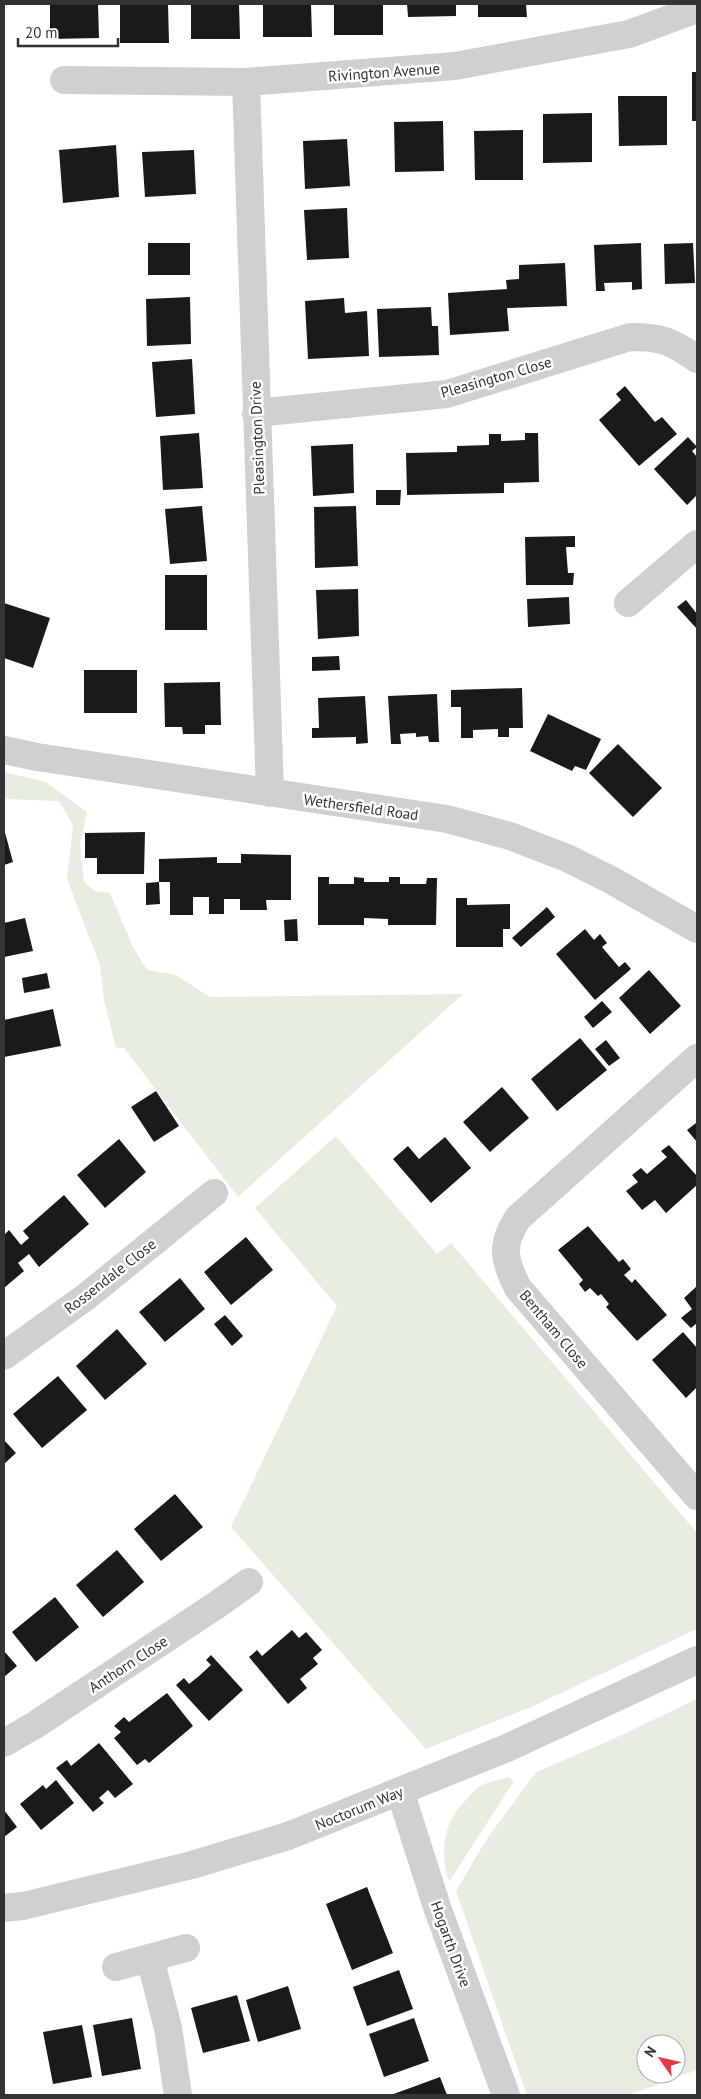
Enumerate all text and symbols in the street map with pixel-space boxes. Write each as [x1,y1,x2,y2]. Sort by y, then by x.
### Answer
scale bar [18,15,118,47]
text: 20 m [25,23,58,42]
street label: Rivington Avenue [327,59,441,85]
street label: Pleasington Close [438,352,554,402]
street label: Pleasington Drive [246,381,268,495]
street label: Wethersfield Road [302,790,420,824]
street label: Rossendale Close [60,1234,160,1318]
street label: Bentham Close [516,1286,592,1372]
street label: Anthorn Close [85,1631,171,1697]
street label: Noctorum Way [312,1782,406,1834]
street label: Hogarth Drive [427,1898,475,1990]
north arrow [636,2034,686,2084]
text: N [640,2043,660,2061]

